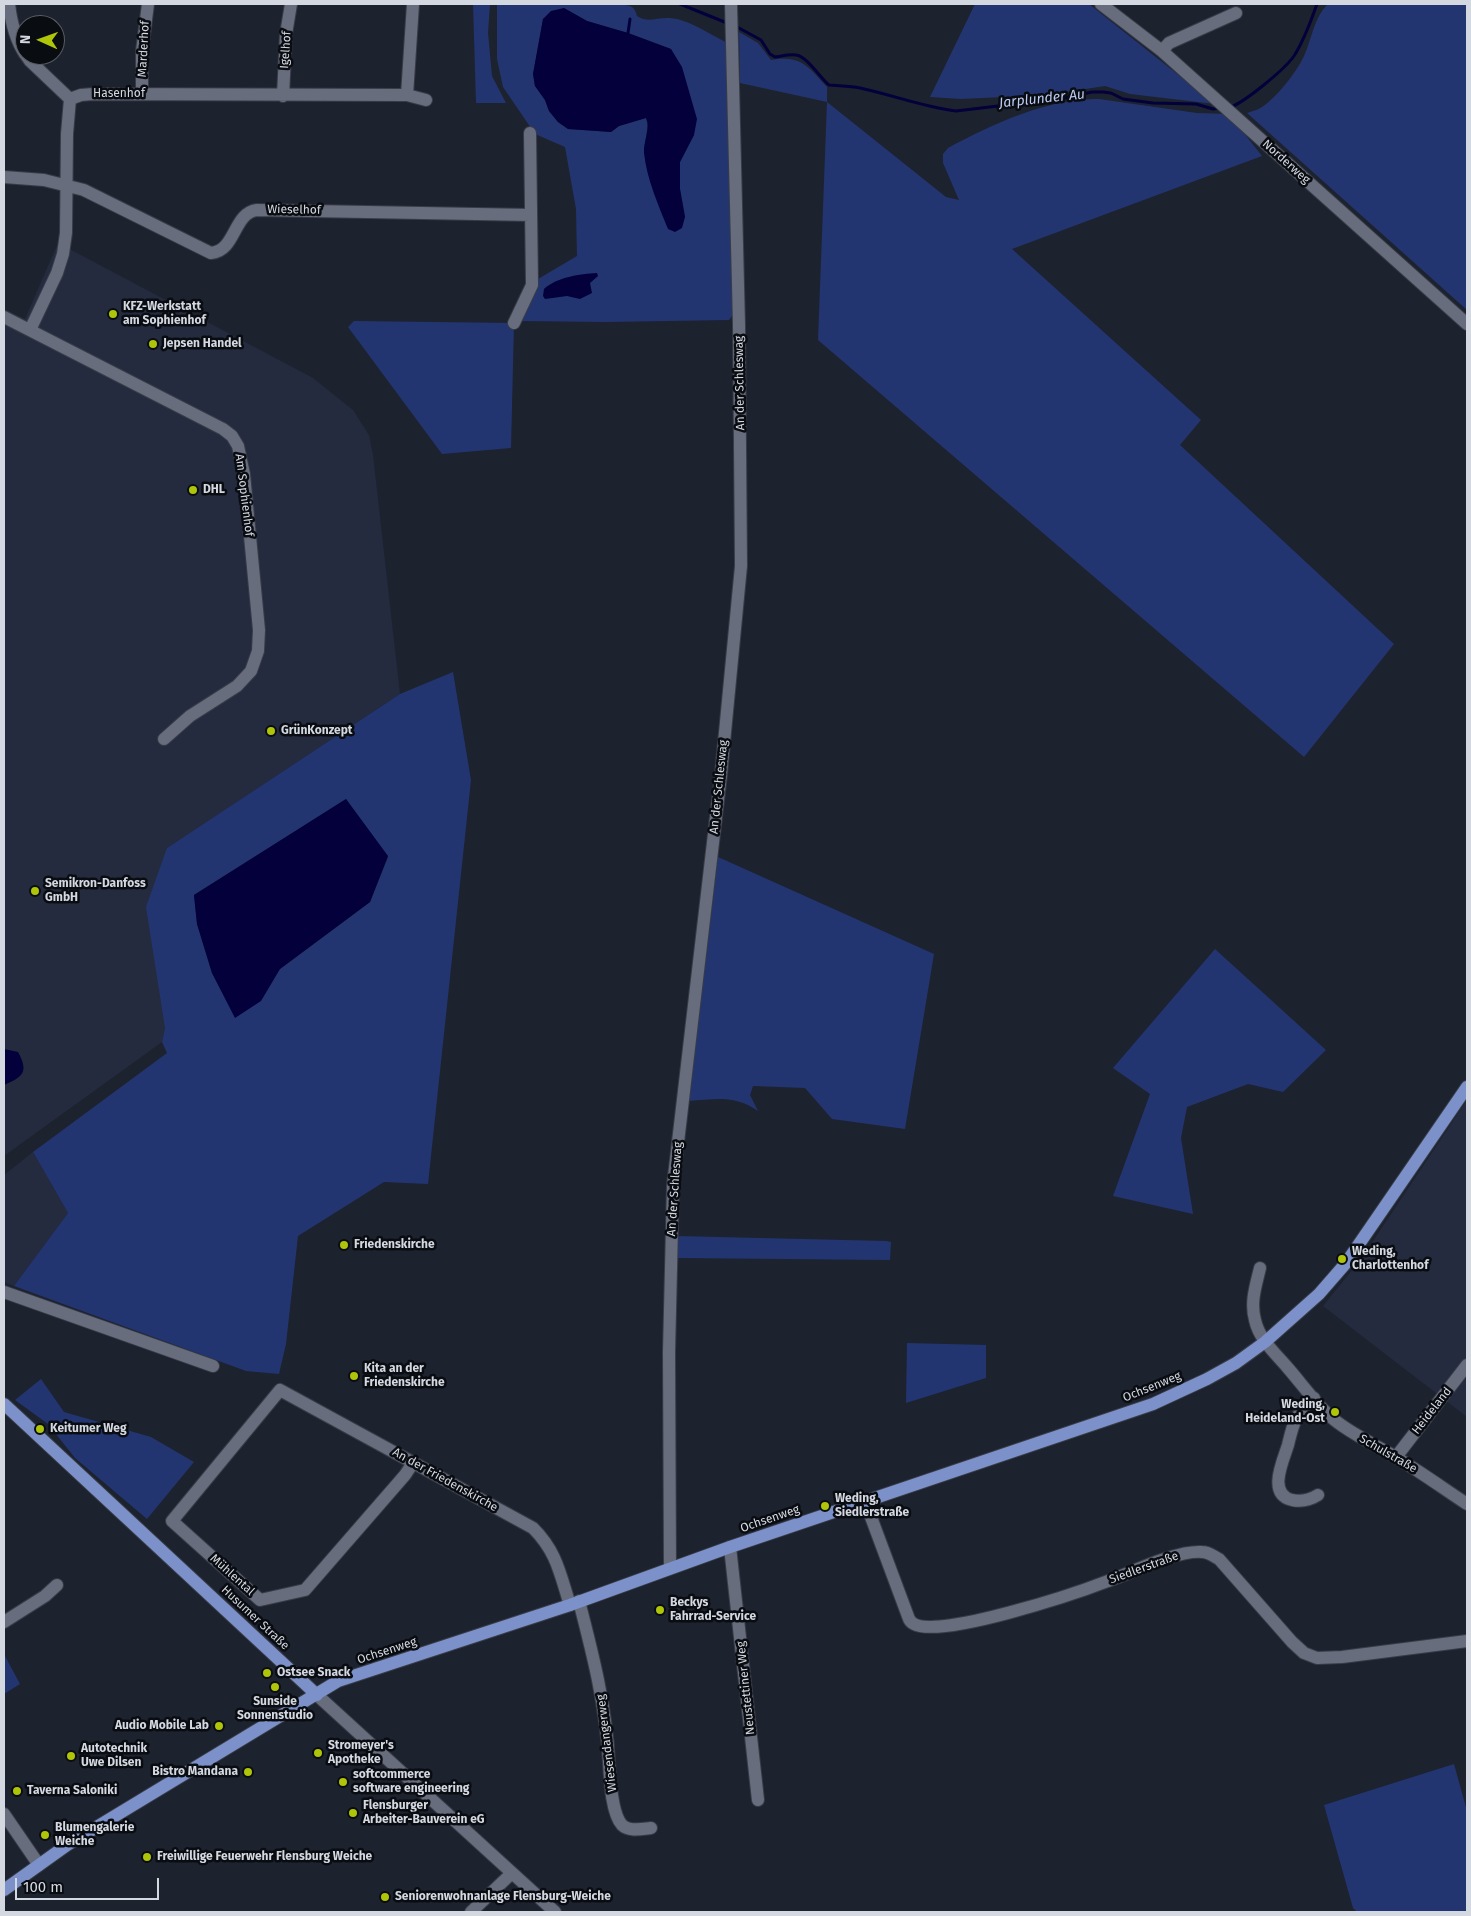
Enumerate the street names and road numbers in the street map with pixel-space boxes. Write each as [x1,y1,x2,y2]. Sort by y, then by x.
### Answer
street label: Marderhof [135,20,153,78]
street label: Igelhof [278,31,294,69]
street label: Hasenhof [93,87,145,101]
street label: Norderweg [1259,137,1313,187]
street label: Wieselhof [267,202,321,218]
street label: An der Schleswag [732,336,748,430]
street label: Am Sophienhof [232,453,256,537]
street label: An der Schleswag [707,739,731,835]
street label: An der Schleswag [665,1141,685,1237]
street label: Ochsenweg [1121,1369,1183,1405]
street label: Heideland [1409,1385,1455,1437]
street label: Schulstraße [1357,1432,1419,1476]
street label: An der Friedenskirche [390,1445,500,1515]
street label: Ochsenweg [739,1502,801,1536]
street label: Siedlerstraße [1108,1549,1180,1587]
street label: Mühlental [207,1551,257,1599]
street label: Husumer Straße [218,1583,292,1653]
street label: Ochsenweg [355,1635,419,1667]
street label: Neustettiner Weg [734,1640,758,1736]
street label: Wiesendangerweg [594,1693,620,1793]

